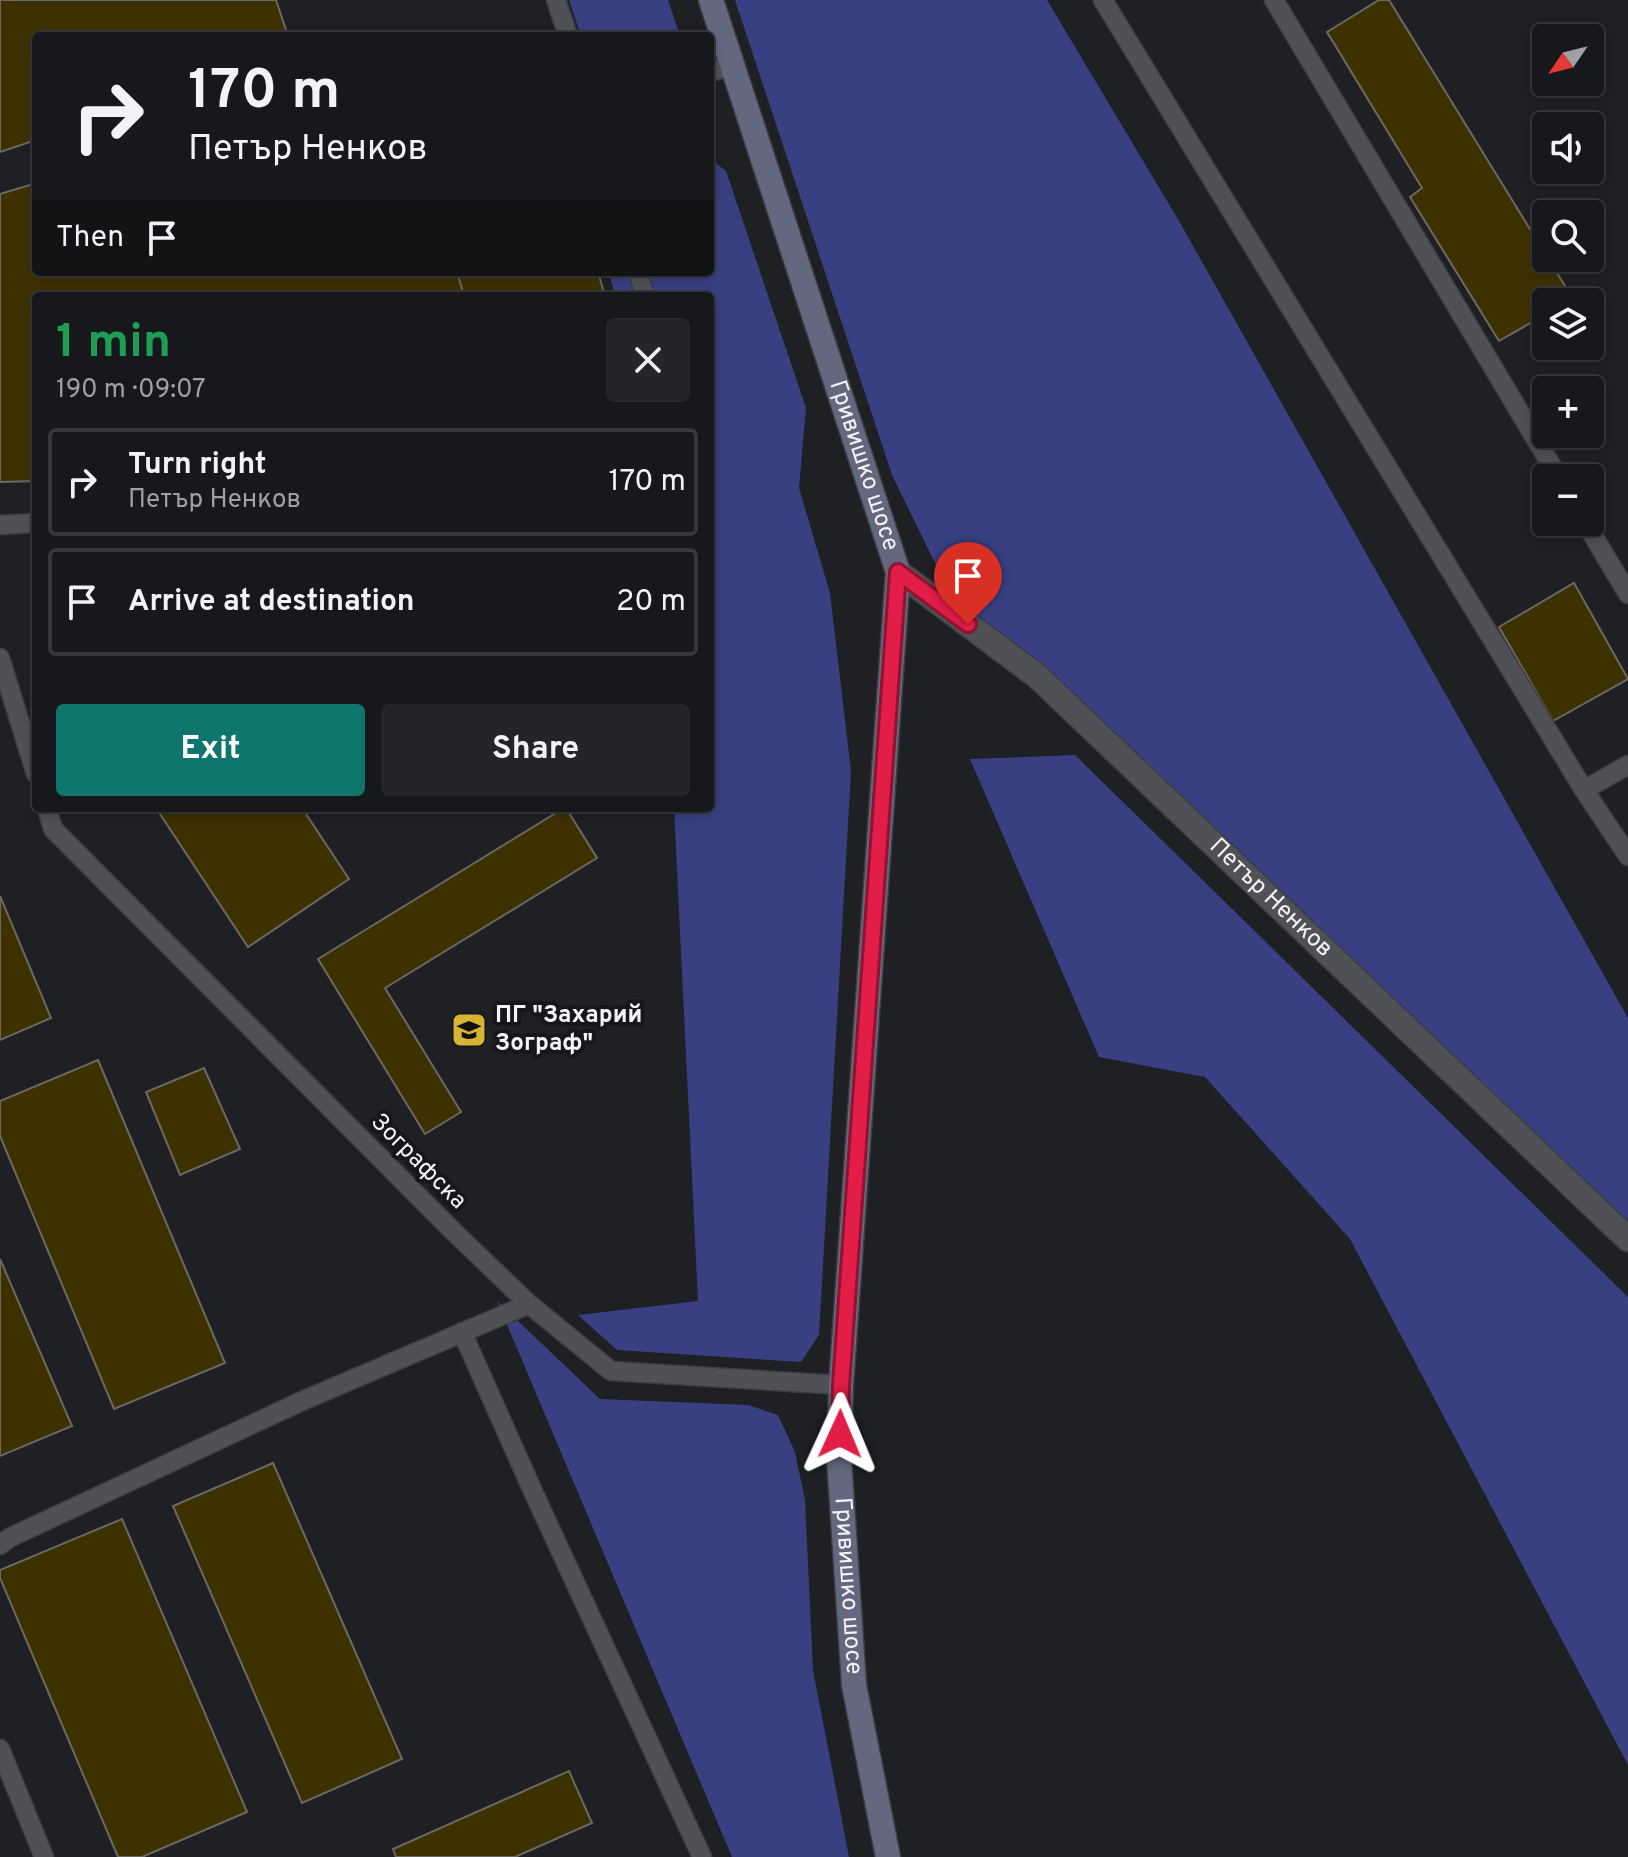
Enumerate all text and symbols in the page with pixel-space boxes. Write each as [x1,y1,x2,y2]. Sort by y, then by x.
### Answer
north arrow [1532,24,1604,96]
map controls [1532,24,1604,536]
text: 170 m [188,58,340,128]
icon: right [56,64,160,168]
button: sound [1532,112,1604,184]
text: Петър Ненков [188,127,428,173]
button: search [1532,200,1604,272]
icon: arrive [140,216,184,260]
text: Then [56,220,124,257]
button: layers [1532,288,1604,360]
text: 1 min [56,314,171,374]
button: close [606,318,690,402]
text: 190 m · 09:07 [56,374,206,407]
button: + [1532,376,1604,448]
street label: Гривишко шосе [821,377,905,555]
text: Turn right [128,447,266,484]
icon: right [60,460,104,504]
text: 170 m [608,464,686,501]
button: − [1532,464,1604,536]
text: Петър Ненков [128,484,301,517]
pin [934,542,1002,624]
icon: arrive [946,554,990,598]
icon: arrive [60,580,104,624]
text: Arrive at destination [128,584,414,621]
text: 20 m [616,584,686,621]
button: Exit [56,704,365,796]
button: Share [381,704,690,796]
street label: Петър Ненков [1202,832,1339,964]
place label: ПГ "Захарий Зограф" [495,1001,642,1059]
school or university icon: ПГ "Захарий Зограф" [450,1011,488,1049]
street label: Зографска [364,1108,472,1216]
position arrow [798,1392,882,1476]
street label: Гривишко шосе [827,1496,868,1675]

